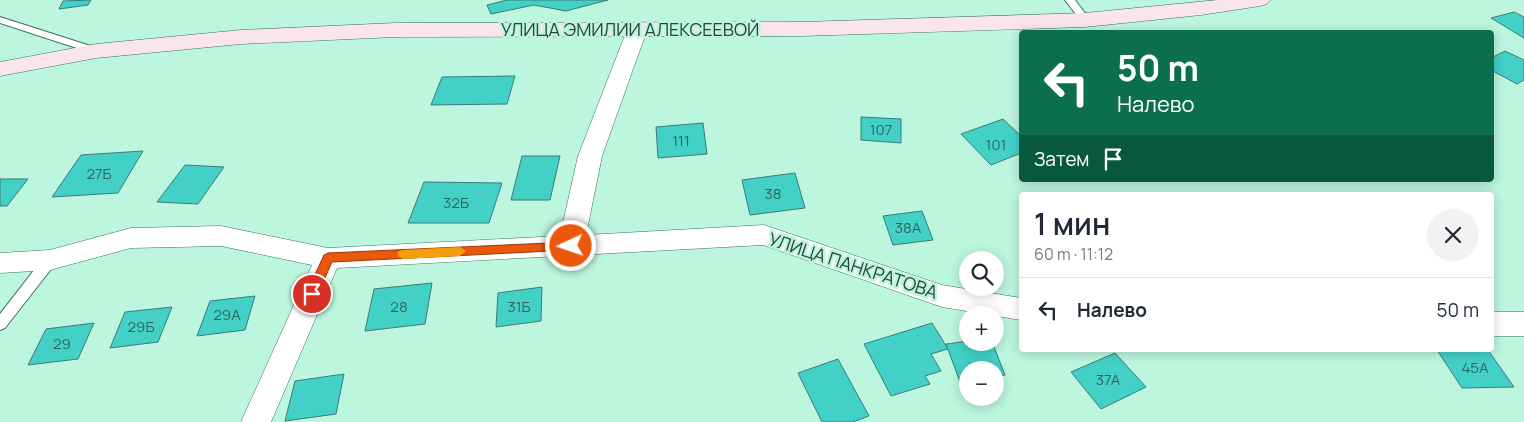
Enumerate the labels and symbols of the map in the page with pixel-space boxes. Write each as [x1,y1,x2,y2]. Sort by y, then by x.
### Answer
street label: УЛИЦА ЭМИЛИИ АЛЕКСЕЕВОЙ [501,17,759,41]
house number: 107 [870,119,892,140]
house number: 111 [672,130,690,151]
house number: 101 [986,134,1006,155]
house number: 27Б [86,163,112,184]
house number: 38 [764,183,782,204]
house number: 32Б [443,192,469,213]
house number: 38А [895,217,922,238]
position arrow [544,219,596,271]
street label: УЛИЦА ПАНКРАТОВА [766,226,942,304]
pin [291,273,333,315]
house number: 28 [390,296,408,317]
house number: 31Б [507,296,531,317]
house number: 29А [213,304,241,325]
house number: 29Б [128,316,154,337]
house number: 29 [53,333,71,354]
house number: 45А [1461,357,1489,378]
house number: 37А [1096,369,1121,390]

